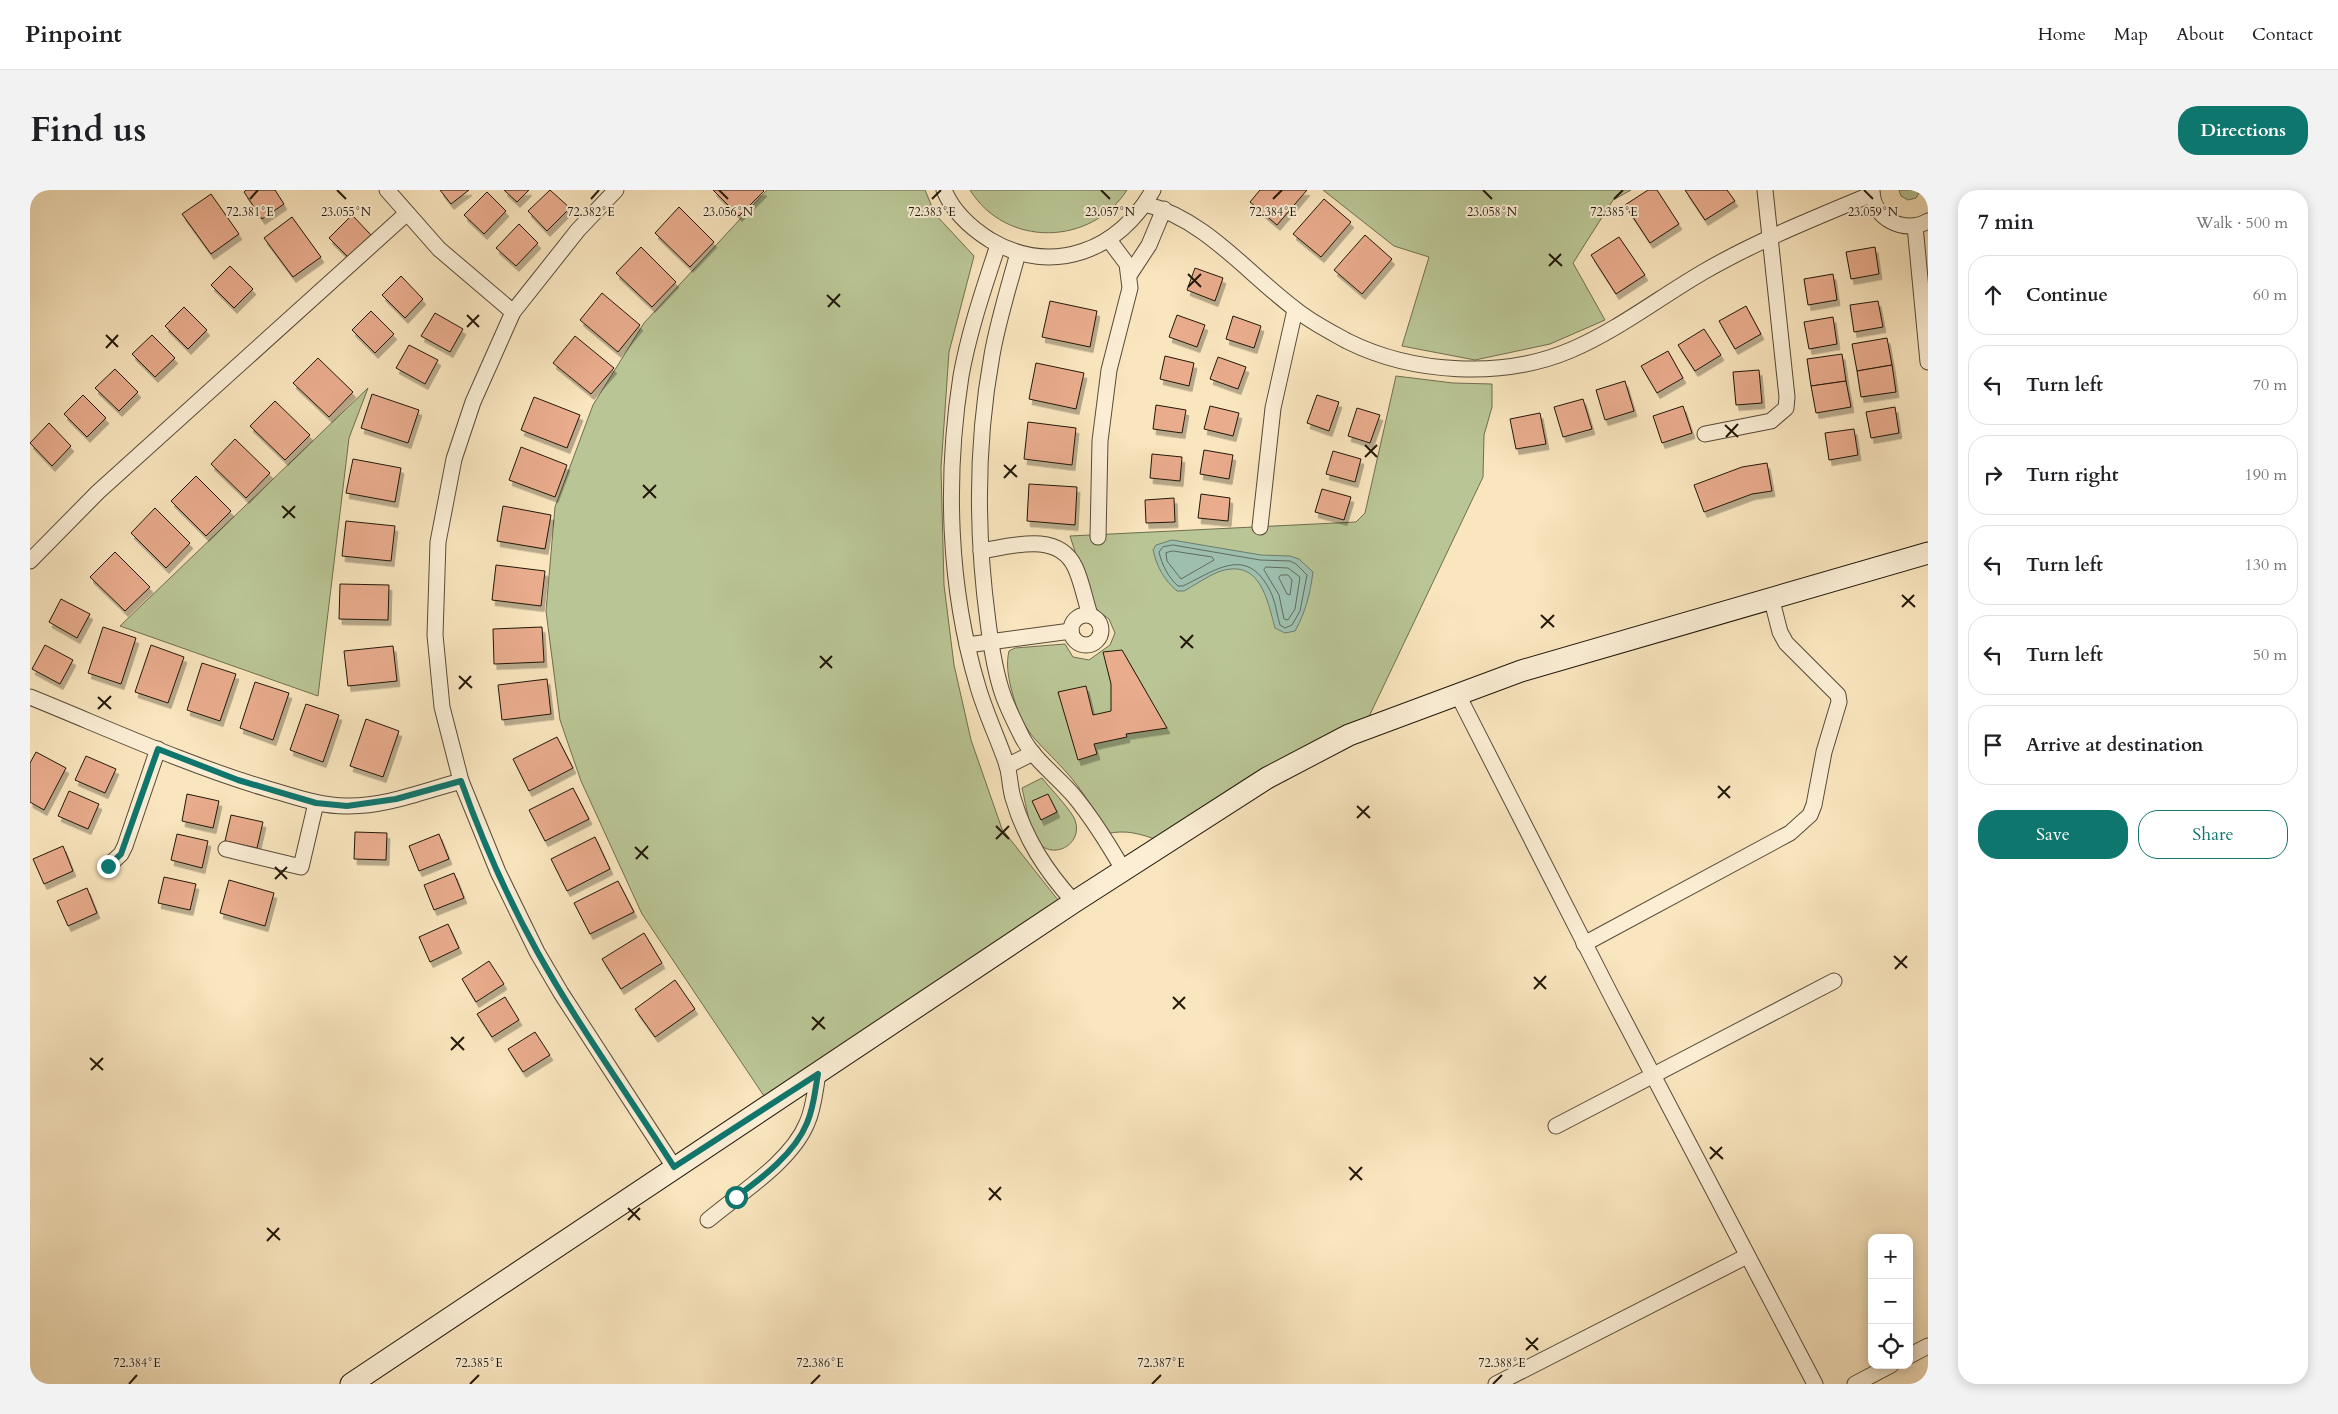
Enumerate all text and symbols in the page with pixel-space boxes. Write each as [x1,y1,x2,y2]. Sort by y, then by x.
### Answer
text: Pinpoint [25,18,122,51]
text: Home [2038,22,2086,47]
text: Map [2114,22,2148,47]
text: About [2176,22,2224,47]
text: Contact [2252,22,2313,47]
text: Find us [30,106,146,154]
button: Directions [2178,106,2308,155]
text: 72.381°E [226,204,274,220]
text: 23.055°N [321,204,372,220]
text: 72.382°E [567,204,615,220]
text: 23.056°N [703,204,754,220]
text: 72.383°E [908,204,956,220]
text: 23.057°N [1085,204,1136,220]
text: 72.384°E [1249,204,1297,220]
text: 23.058°N [1467,204,1518,220]
text: 72.385°E [1590,204,1638,220]
text: 23.059°N [1848,204,1899,220]
text: 7 min [1978,208,2034,237]
text: Walk · 500 m [2196,212,2288,234]
icon: ahead [1979,281,2007,309]
text: Continue [2026,282,2108,308]
text: 60 m [2253,284,2287,306]
icon: left [1979,371,2007,399]
text: Turn left [2026,372,2103,398]
text: 70 m [2253,374,2287,396]
icon: right [1979,461,2007,489]
text: Turn right [2026,462,2118,488]
text: 190 m [2245,464,2287,486]
icon: left [1979,551,2007,579]
text: Turn left [2026,552,2103,578]
text: 130 m [2245,554,2287,576]
icon: left [1979,641,2007,669]
text: Turn left [2026,642,2103,668]
text: 50 m [2253,644,2287,666]
icon: arrive [1979,731,2007,759]
text: Arrive at destination [2026,732,2203,758]
button: Save [1978,810,2128,859]
button: Share [2138,810,2288,859]
route end [97,855,120,878]
route start [725,1186,748,1209]
map controls [1868,1234,1913,1369]
button: + [1868,1234,1913,1279]
button: − [1868,1279,1913,1324]
button: locate [1868,1324,1913,1369]
text: 72.384°E [113,1355,161,1371]
text: 72.385°E [455,1355,503,1371]
text: 72.386°E [796,1355,844,1371]
text: 72.387°E [1137,1355,1185,1371]
text: 72.388°E [1478,1355,1526,1371]

